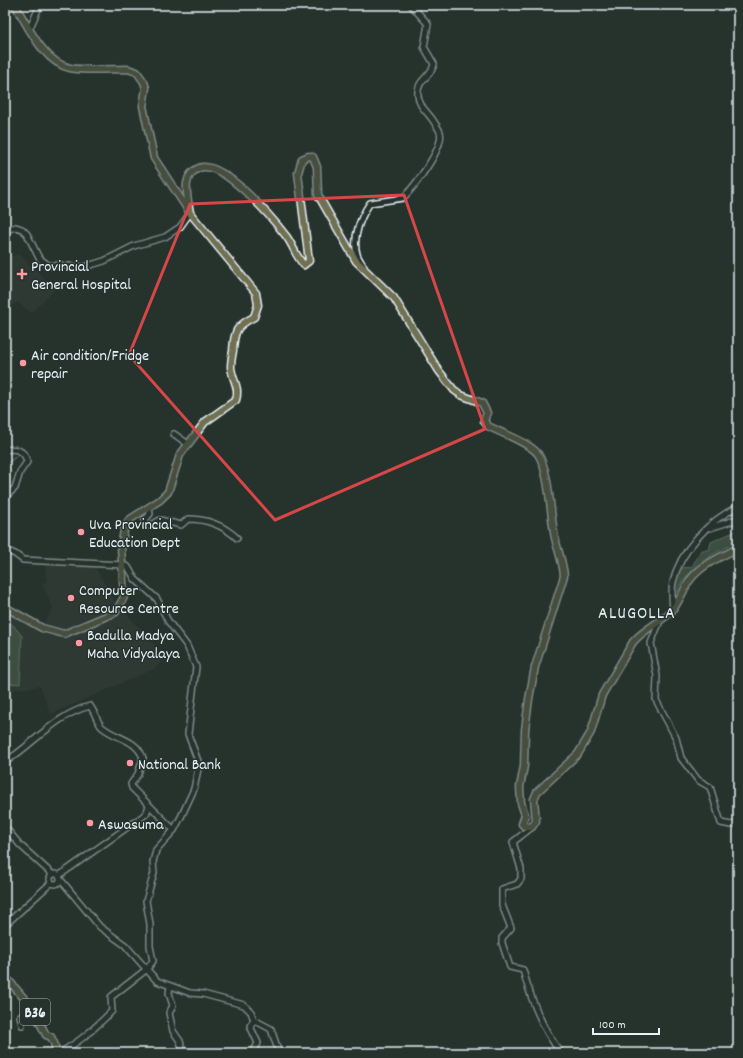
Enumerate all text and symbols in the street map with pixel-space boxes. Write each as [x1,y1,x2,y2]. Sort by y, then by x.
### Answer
place label: Provincial General Hospital [31,256,131,297]
marker: Provincial General Hospital [16,268,28,280]
place label: Air condition/Fridge repair [31,345,149,386]
marker: Air condition/Fridge repair [18,358,28,368]
place label: Uva Provincial Education Dept [89,514,180,555]
marker: Uva Provincial Education Dept [76,527,86,537]
place label: Computer Resource Centre [79,580,179,621]
marker: Computer Resource Centre [66,593,76,603]
district label: ALUGOLLA [598,602,676,627]
place label: Badulla Madya Maha Vidyalaya [87,625,180,666]
marker: Badulla Madya Maha Vidyalaya [74,638,84,648]
place label: National Bank [138,754,221,777]
marker: National Bank [125,758,135,768]
place label: Aswasuma [98,814,164,837]
marker: Aswasuma [85,818,95,828]
road number: B36 [20,999,50,1025]
scale bar [593,1010,659,1036]
text: 100 m [599,1017,626,1034]

